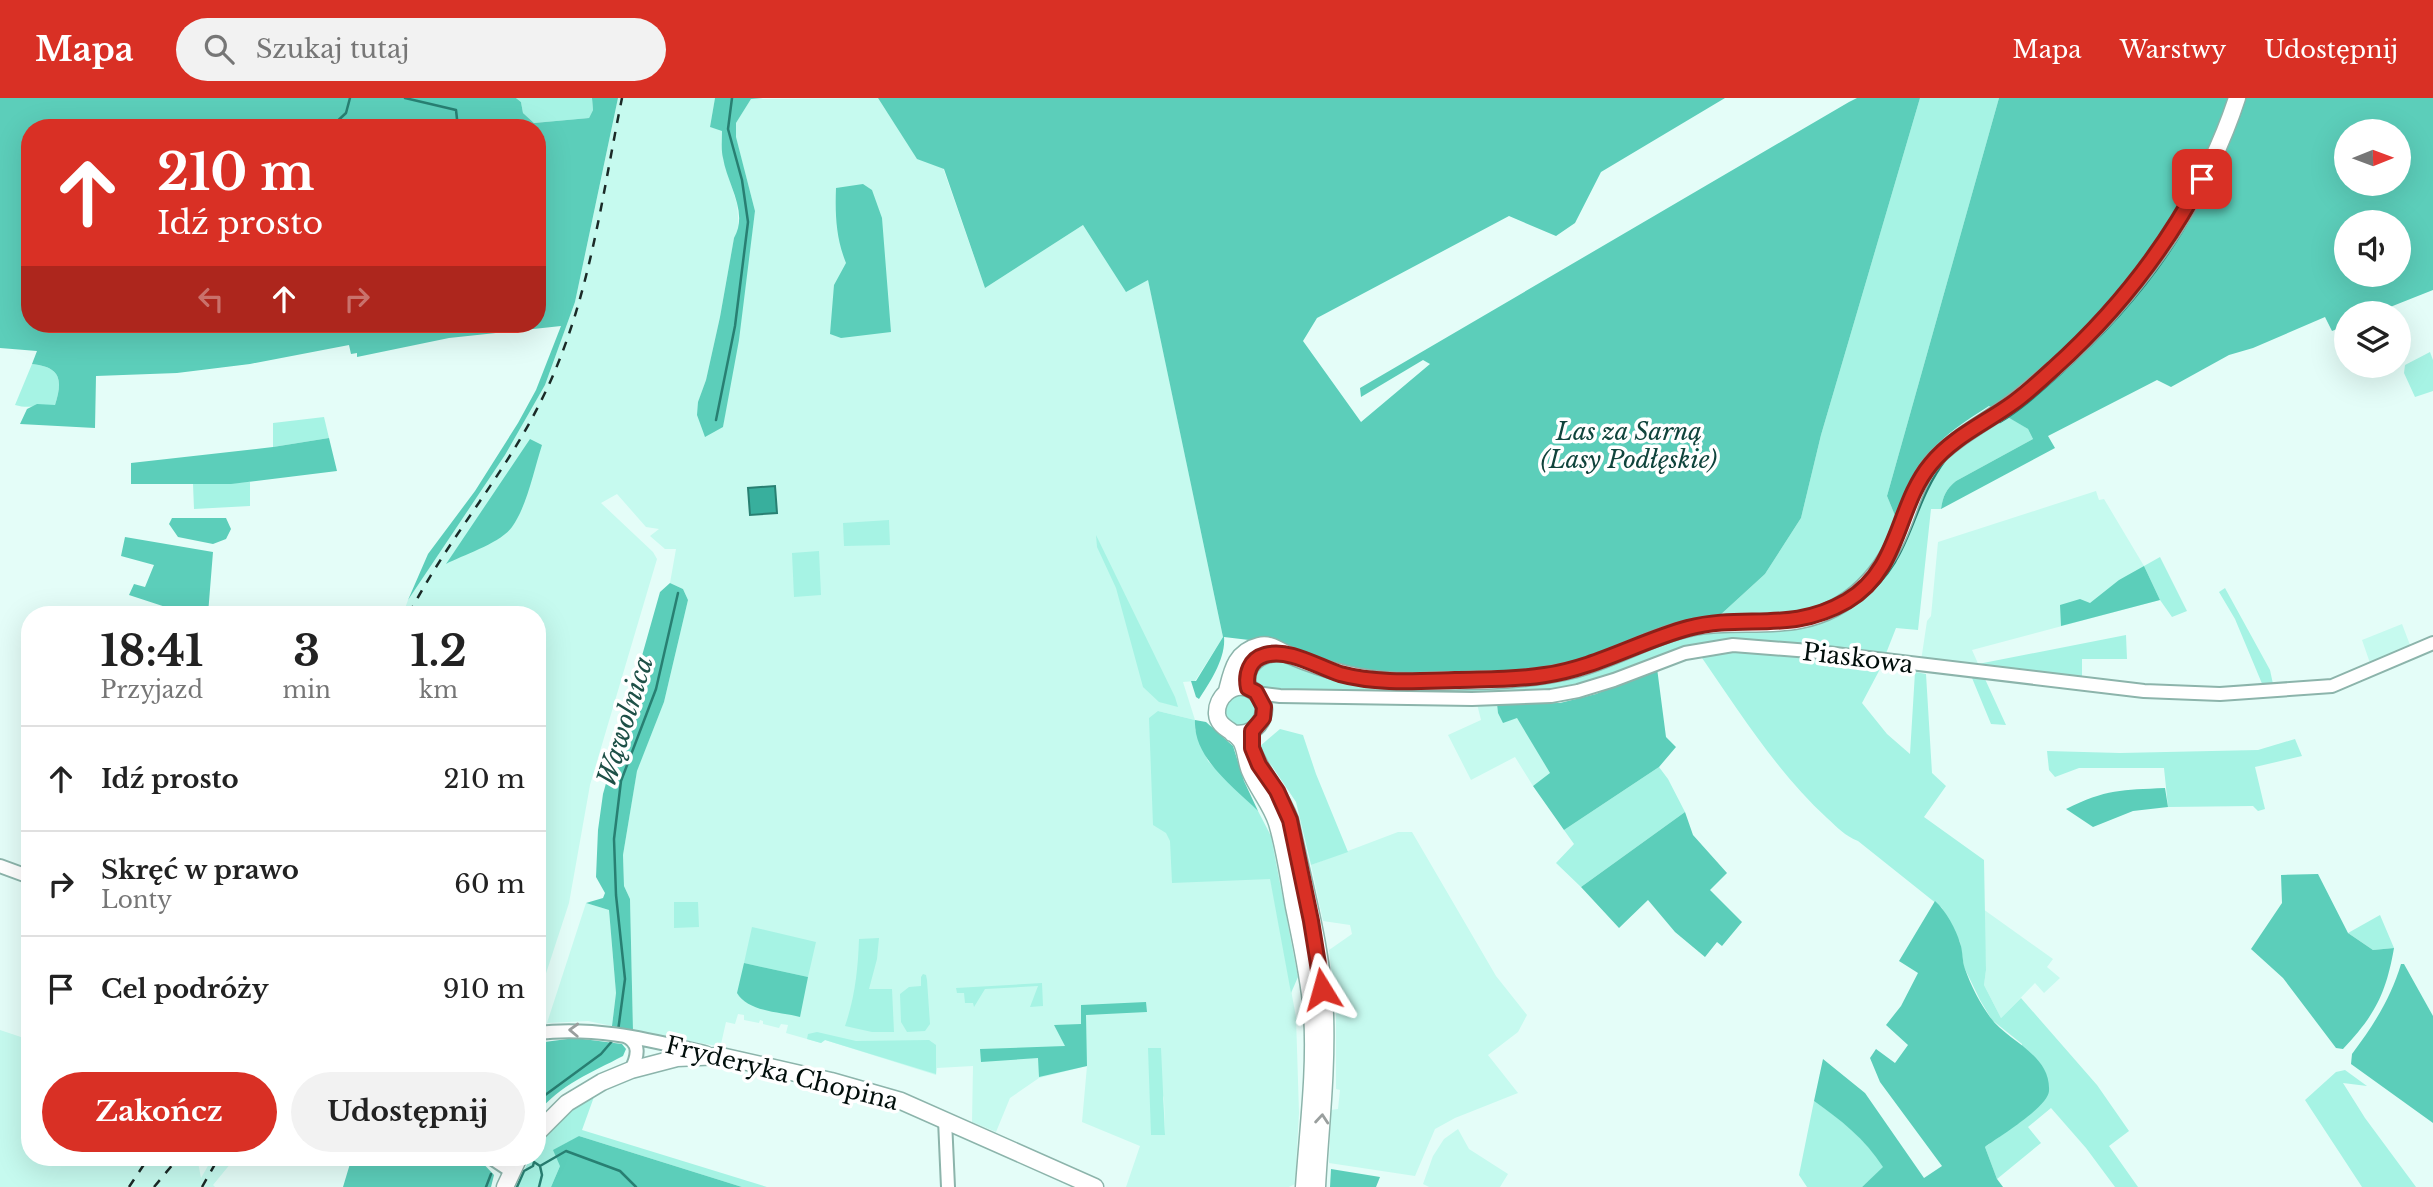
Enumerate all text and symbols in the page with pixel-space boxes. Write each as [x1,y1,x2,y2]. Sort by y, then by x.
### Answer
search box [176,18,666,81]
text: Mapa [35,29,134,70]
icon: search [200,30,238,68]
text: Szukaj tutaj [256,33,409,65]
text: Mapa [2013,35,2082,64]
text: Warstwy [2120,35,2226,64]
text: Udostępnij [2264,35,2398,64]
north arrow [2334,119,2412,196]
map controls [2334,119,2411,378]
text: 210 m [157,142,315,203]
icon: ahead [42,147,133,238]
pin [2172,149,2232,209]
icon: arrive [2183,160,2221,198]
text: Idź prosto [157,203,323,243]
button: sound [2334,210,2411,287]
icon: left [192,280,230,318]
icon: ahead [265,280,303,318]
icon: right [338,280,376,318]
button: layers [2334,301,2411,378]
park label: Las za Sarną (Lasy Podłęskie) [1541,417,1717,474]
text: 18:41 [100,625,203,677]
text: 3 [293,625,320,677]
text: 1.2 [410,625,467,677]
street label: Piaskowa [1801,637,1916,679]
water label: Wąwolnica [590,652,660,790]
text: Przyjazd [101,676,203,704]
text: min [283,676,331,704]
text: km [419,676,458,704]
icon: ahead [42,760,80,798]
text: Idź prosto [101,763,239,795]
text: 210 m [443,763,525,795]
text: Skręć w prawo [101,854,299,886]
icon: right [42,865,80,903]
text: 60 m [454,868,525,900]
text: Lonty [101,886,172,914]
position arrow [1285,952,1359,1026]
icon: arrive [42,970,80,1008]
text: Cel podróży [101,973,269,1005]
text: 910 m [443,973,525,1005]
one-way arrow [568,1023,579,1038]
street label: Fryderyka Chopina [662,1030,902,1116]
button: Zakończ [42,1072,277,1152]
button: Udostępnij [291,1072,525,1152]
one-way arrow [1314,1113,1329,1124]

